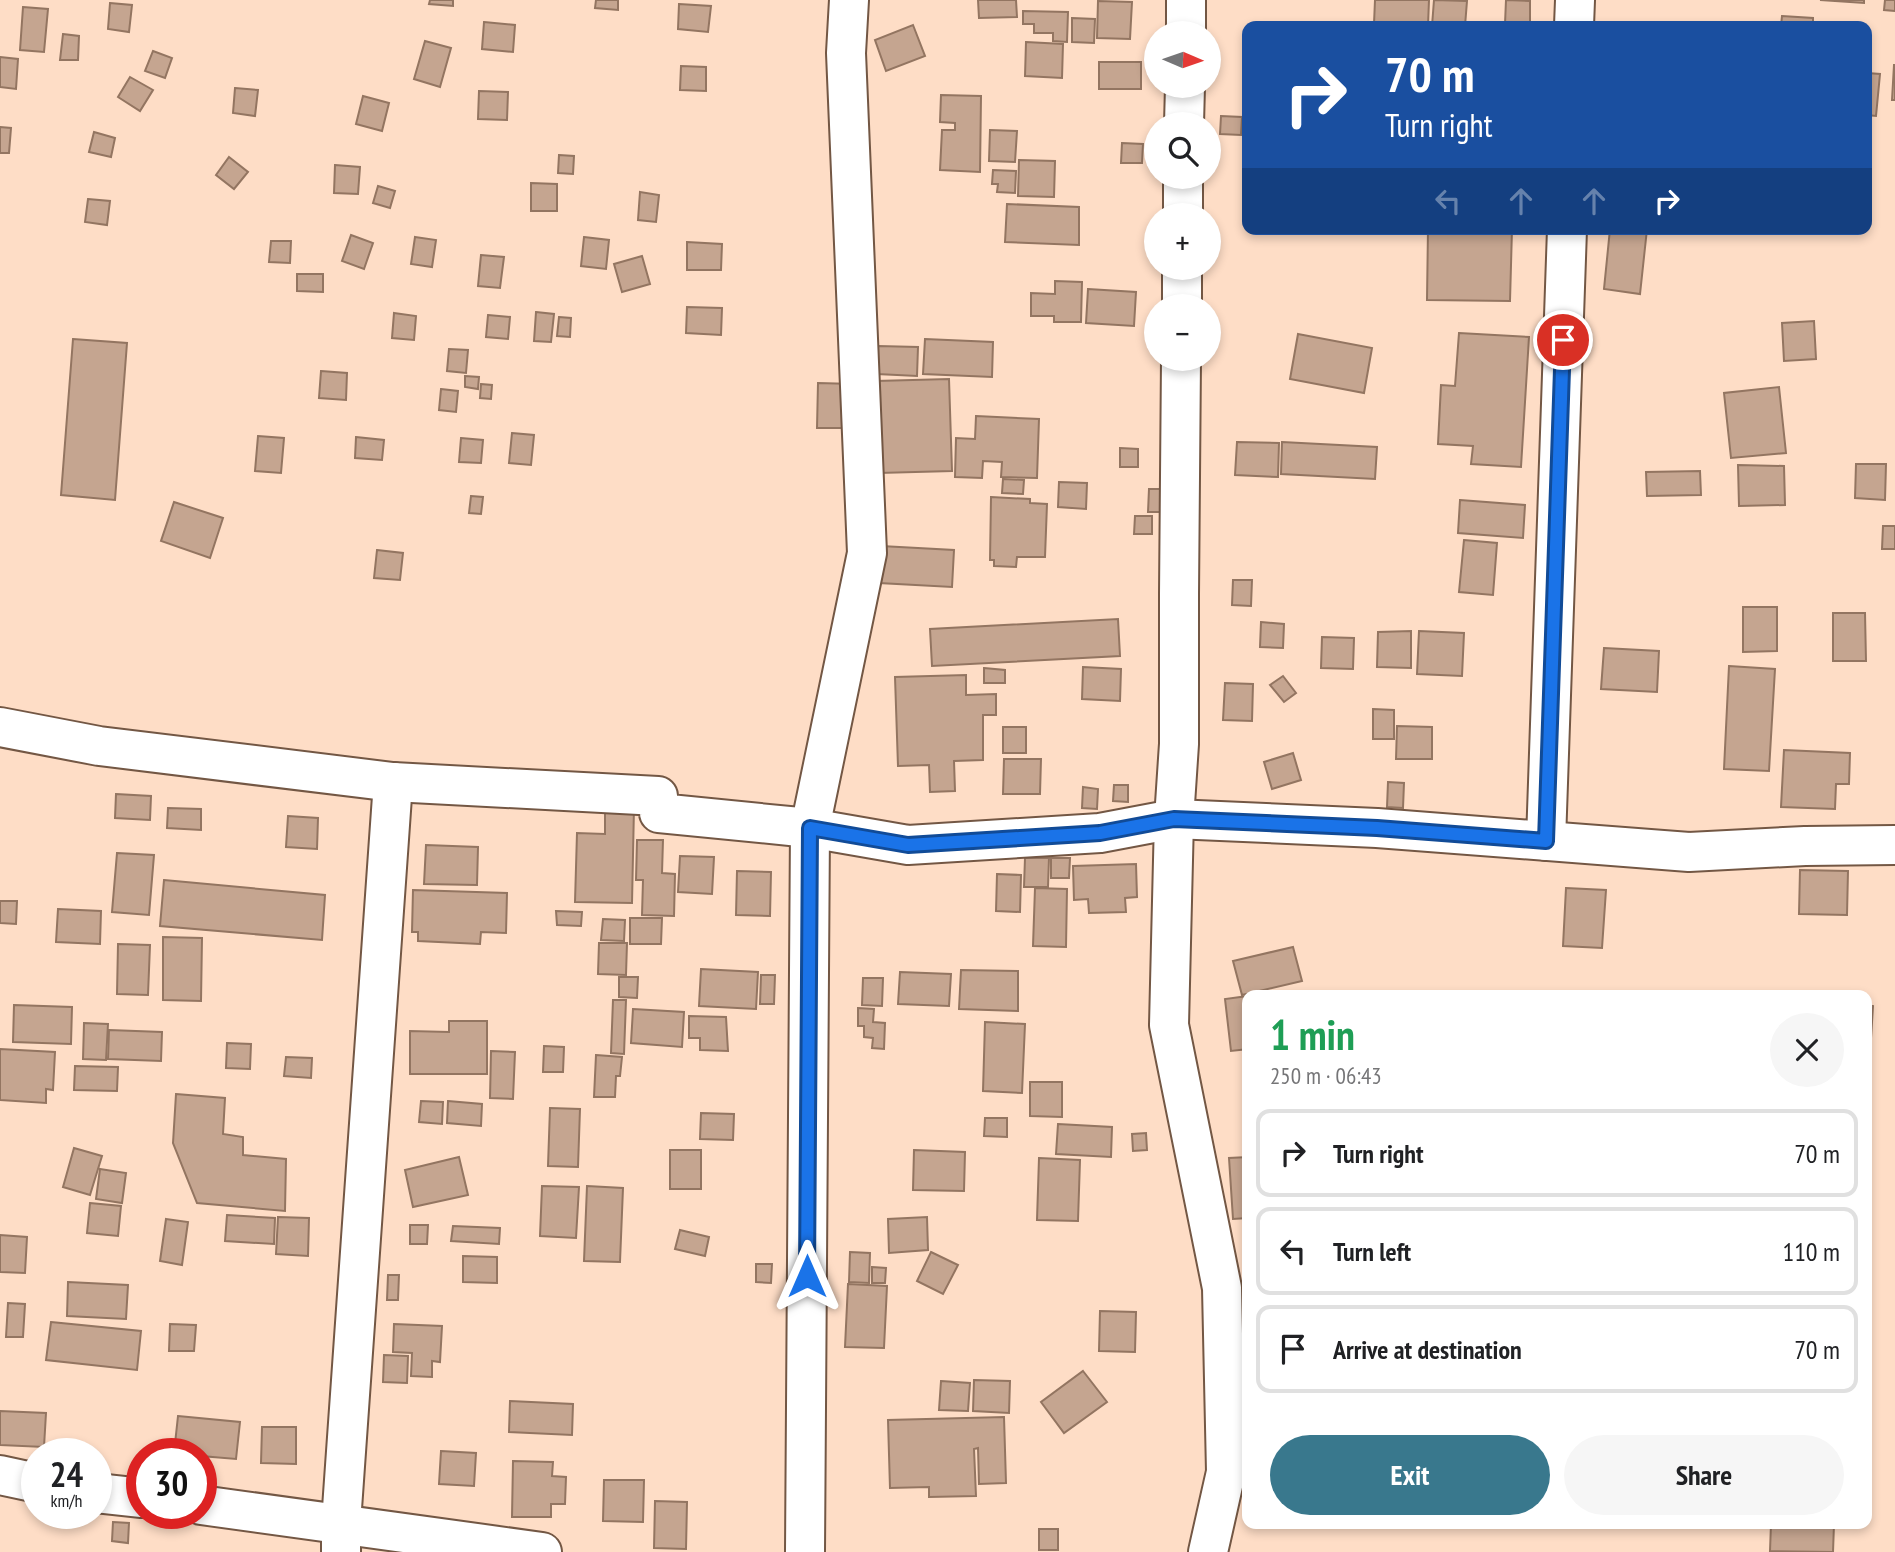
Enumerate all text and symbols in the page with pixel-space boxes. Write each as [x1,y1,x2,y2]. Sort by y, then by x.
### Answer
north arrow [1144,21,1222,98]
map controls [1144,21,1221,371]
text: 70 m [1385,42,1474,106]
icon: right [1270,49,1361,140]
text: Turn right [1385,104,1493,146]
button: search [1144,112,1221,189]
icon: left [1429,182,1467,220]
icon: ahead [1502,182,1540,220]
icon: ahead [1575,182,1613,220]
icon: right [1648,182,1686,220]
button: + [1144,203,1221,280]
button: − [1144,294,1221,371]
pin [1533,310,1593,370]
icon: arrive [1544,321,1582,359]
text: 1 min [1270,1007,1355,1062]
button: close [1770,1013,1844,1087]
text: 250 m · 06:43 [1270,1061,1382,1090]
icon: right [1274,1134,1312,1172]
text: Turn right [1333,1137,1424,1170]
text: 70 m [1794,1137,1840,1170]
icon: left [1274,1232,1312,1270]
text: Turn left [1333,1235,1411,1268]
text: 110 m [1782,1235,1840,1268]
position arrow [770,1239,844,1313]
icon: arrive [1274,1330,1312,1368]
text: Arrive at destination [1333,1333,1522,1366]
text: 70 m [1794,1333,1840,1366]
button: Exit [1270,1435,1550,1515]
button: Share [1564,1435,1844,1515]
speed limit sign: 30 [126,1438,217,1529]
text: 24 [50,1451,83,1497]
text: km/h [51,1489,82,1512]

